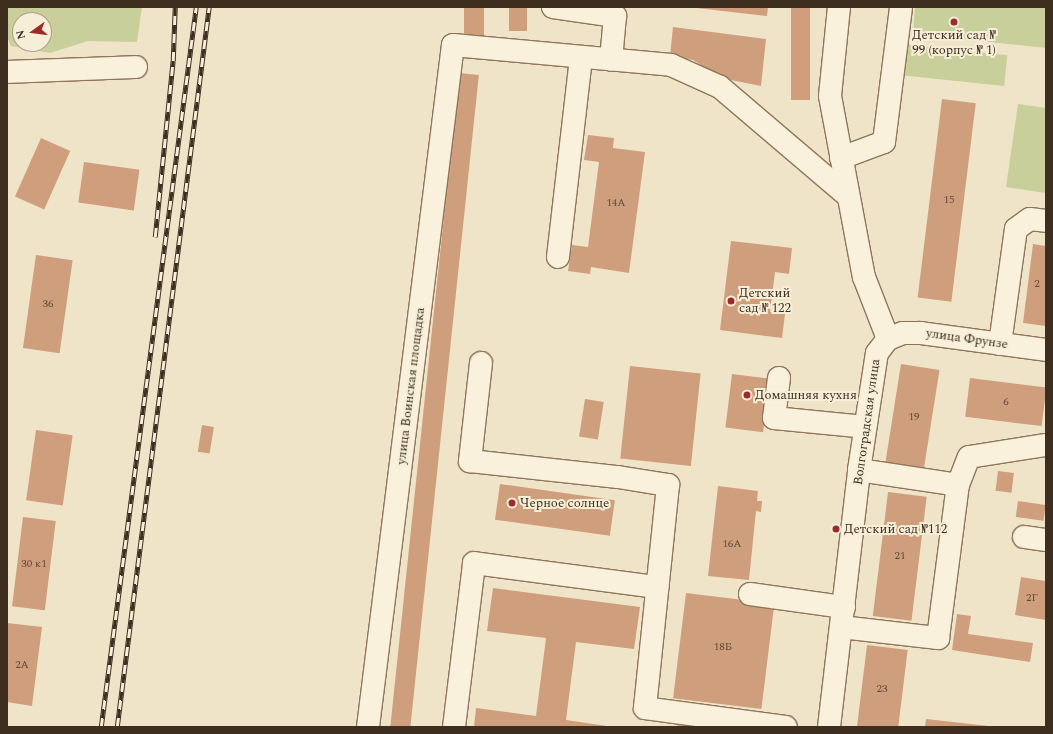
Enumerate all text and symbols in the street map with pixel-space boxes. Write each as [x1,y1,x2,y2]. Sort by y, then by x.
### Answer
north arrow [12,12,52,52]
marker: Детский сад № 99 (корпус № 1) [949,17,959,27]
text: N [12,28,30,41]
place label: Детский сад № 99 (корпус № 1) [912,28,996,59]
house number: 15 [944,193,954,207]
house number: 14А [606,196,626,210]
house number: 2 [1034,277,1040,291]
place label: Детский сад № 122 [739,286,791,317]
marker: Детский сад № 122 [726,296,736,306]
house number: 36 [43,297,53,311]
street label: улица Воинская площадка [394,306,428,466]
street label: улица Фрунзе [925,326,1009,352]
street label: Волгоградская улица [850,358,884,486]
place label: Домашняя кухня [755,387,857,403]
marker: Домашняя кухня [742,390,752,400]
house number: 6 [1003,395,1009,409]
house number: 19 [909,410,919,424]
place label: Черное солнце [520,495,609,511]
marker: Черное солнце [507,498,517,508]
place label: Детский сад №112 [844,521,947,537]
marker: Детский сад №112 [831,524,841,534]
house number: 16А [722,537,742,551]
house number: 21 [895,549,905,563]
house number: 30 к1 [21,557,47,571]
house number: 2Г [1026,591,1038,605]
house number: 18Б [714,640,732,654]
house number: 2А [15,658,29,672]
house number: 23 [877,682,887,696]

